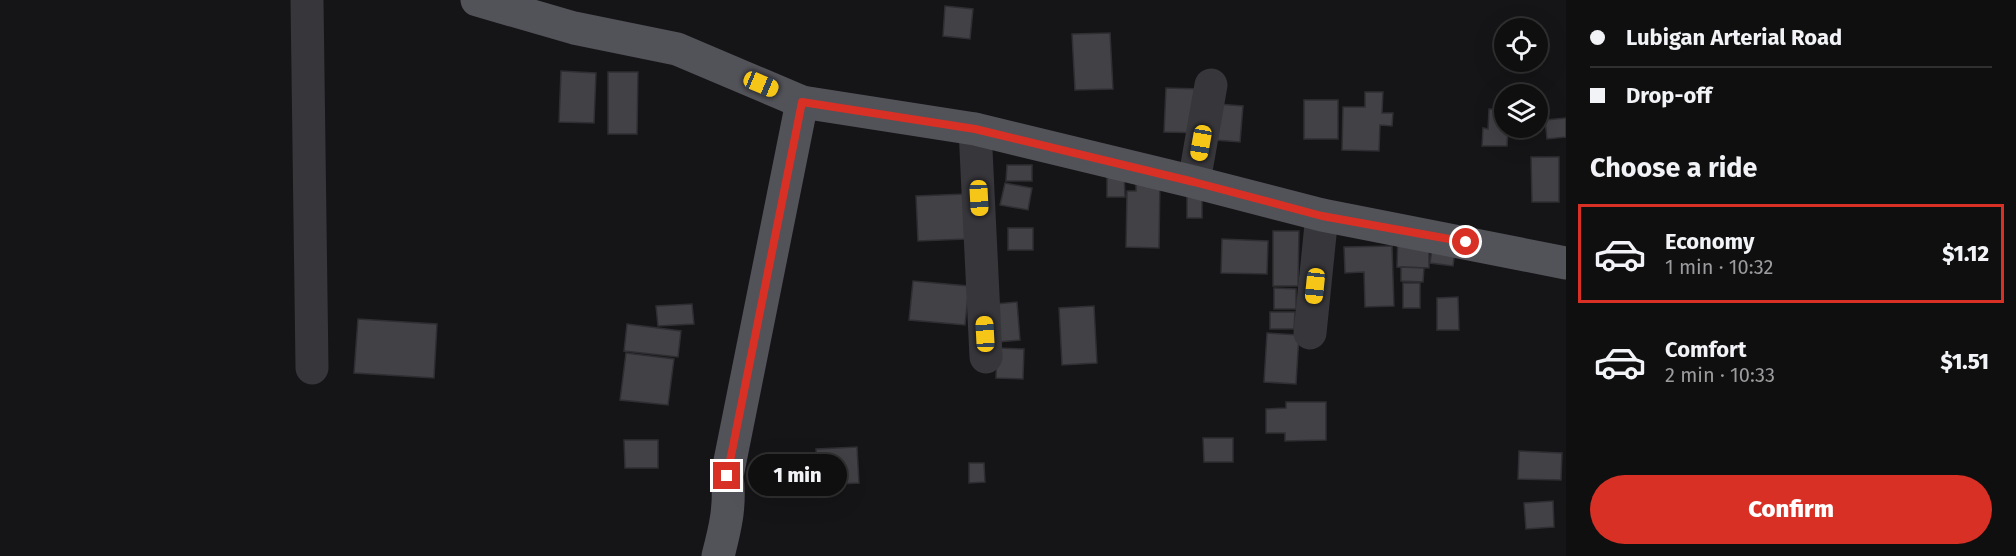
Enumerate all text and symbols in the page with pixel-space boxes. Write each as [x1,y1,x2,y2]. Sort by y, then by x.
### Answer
map controls [1494,18,1548,138]
button: locate [1494,18,1548,72]
text: Lubigan Arterial Road [1626,24,1842,51]
car [741,69,781,99]
text: Drop-off [1626,82,1712,109]
button: layers [1494,84,1548,138]
car [1189,124,1213,162]
text: Choose a ride [1590,152,1757,184]
car [969,180,989,216]
icon: car [1593,227,1647,281]
route start [1452,228,1479,255]
text: Economy [1665,228,1754,255]
text: $1.12 [1942,240,1989,267]
text: 1 min · 10:32 [1665,255,1773,279]
car [1304,267,1326,305]
car [975,316,995,352]
icon: car [1593,335,1647,389]
text: Comfort [1665,336,1746,363]
text: $1.51 [1941,348,1989,375]
text: 2 min · 10:33 [1665,363,1775,387]
callout: 1 min [748,455,847,497]
route end [713,462,740,489]
text: 1 min [774,463,821,487]
button: Confirm [1590,475,1992,544]

